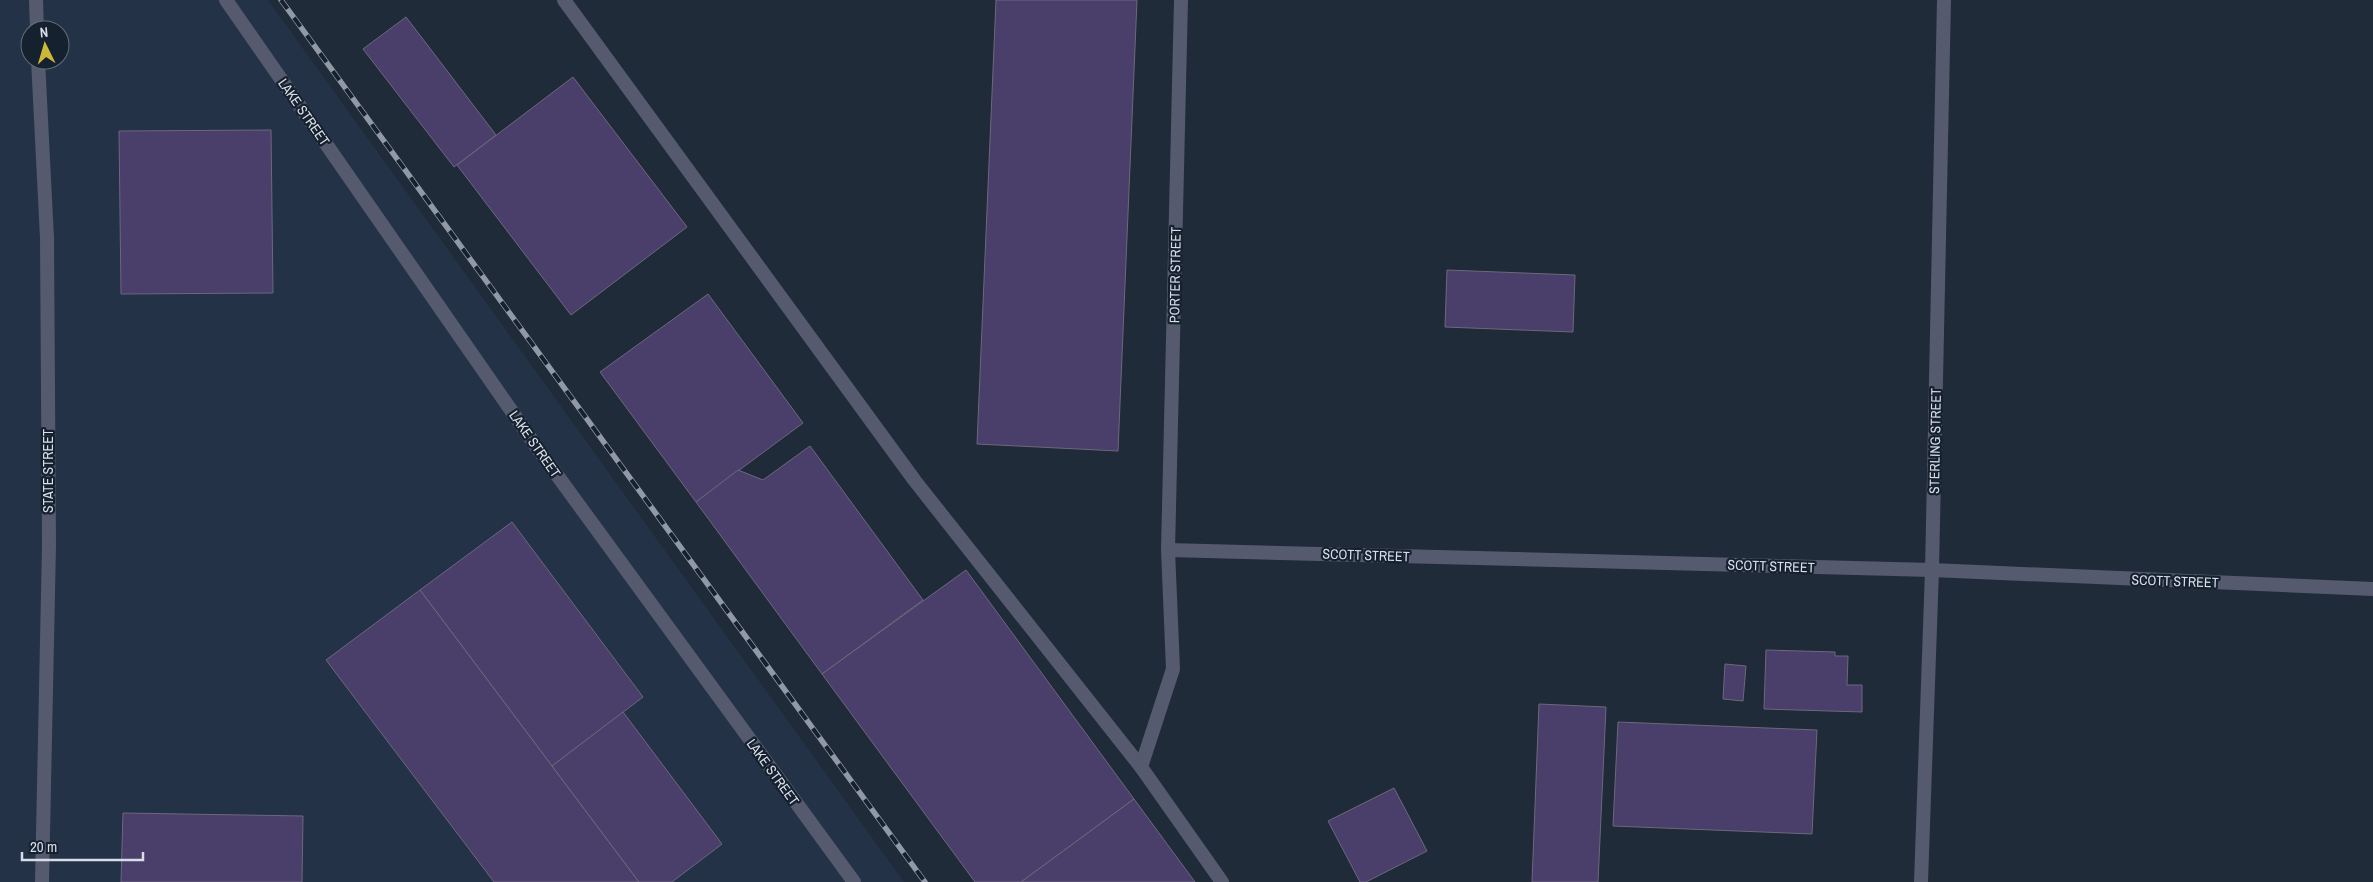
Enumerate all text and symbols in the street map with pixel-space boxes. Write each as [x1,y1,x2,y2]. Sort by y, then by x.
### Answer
north arrow [20,20,70,70]
text: N [39,23,49,41]
street label: LAKE STREET [274,75,334,149]
street label: PORTER STREET [1165,227,1185,323]
street label: STERLING STREET [1925,388,1945,494]
street label: LAKE STREET [505,407,565,481]
street label: STATE STREET [39,429,57,513]
street label: SCOTT STREET [1322,544,1410,566]
street label: SCOTT STREET [1727,555,1815,577]
street label: SCOTT STREET [2131,570,2219,592]
street label: LAKE STREET [743,735,803,809]
scale bar [22,830,144,862]
text: 20 m [30,836,57,857]

